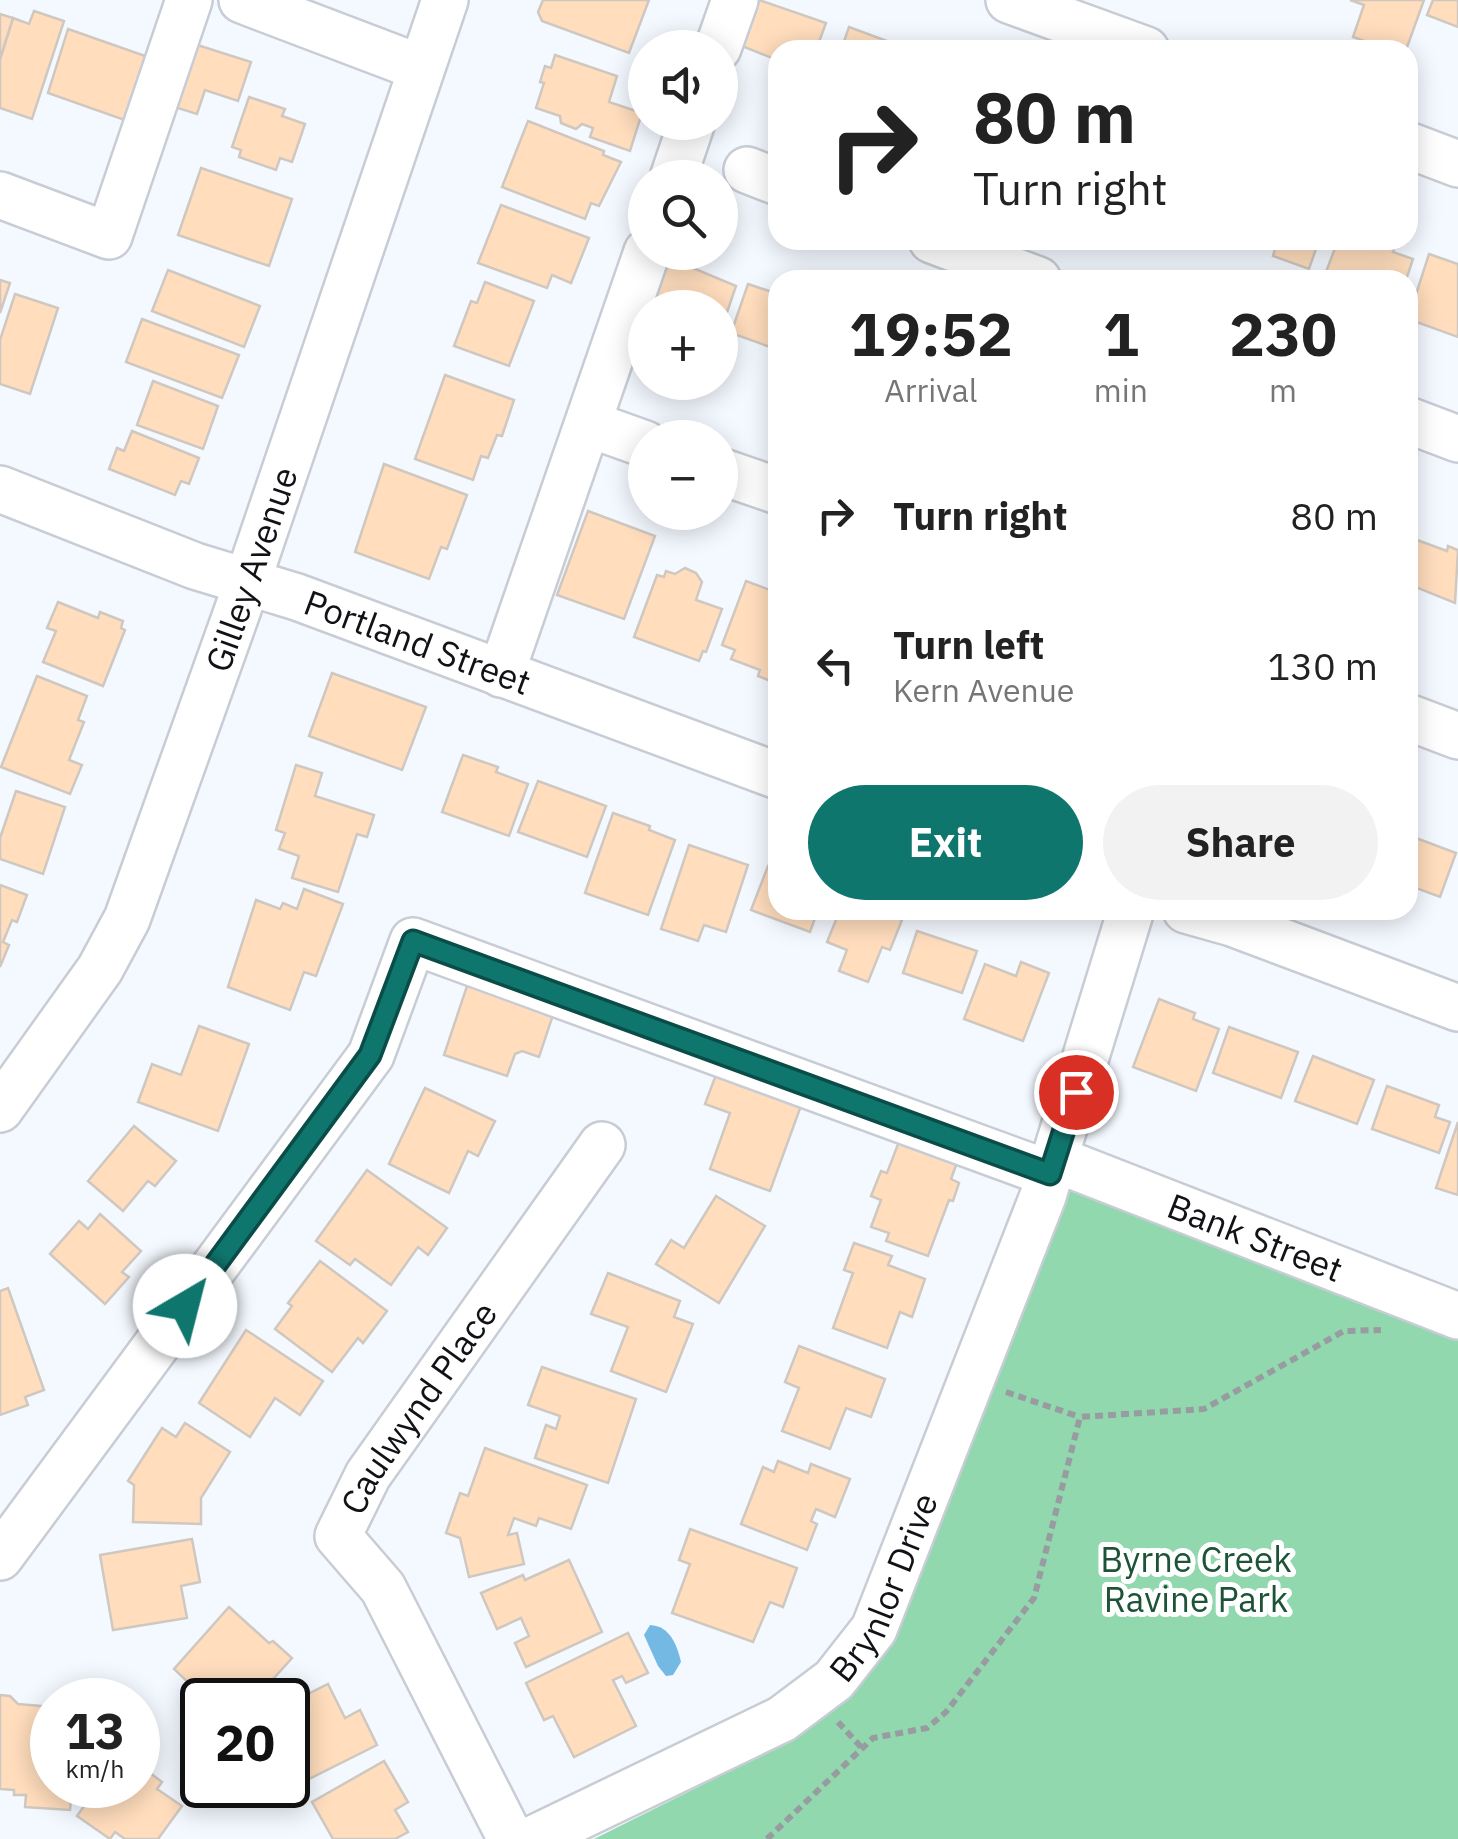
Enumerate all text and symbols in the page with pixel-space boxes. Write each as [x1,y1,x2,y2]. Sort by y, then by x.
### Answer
map controls [628,30,738,530]
button: sound [628,30,738,140]
text: 80 m [973,71,1136,162]
icon: right [808,80,938,210]
text: Turn right [973,159,1168,217]
button: search [628,160,738,270]
button: + [628,290,738,400]
text: 19:52 [849,294,1013,373]
text: 1 [1103,294,1139,373]
text: 230 [1229,294,1337,373]
text: Arrival [884,369,978,411]
text: min [1094,369,1148,411]
text: m [1269,369,1297,411]
button: − [628,420,738,530]
street label: Gilley Avenue [194,461,308,678]
icon: right [808,488,863,543]
text: Turn right [893,491,1068,540]
text: 80 m [1290,491,1378,540]
street label: Portland Street [298,579,537,705]
text: Turn left [893,620,1044,669]
icon: left [808,638,863,693]
text: 130 m [1267,641,1378,690]
text: Kern Avenue [893,669,1074,711]
button: Exit [808,785,1083,900]
button: Share [1103,785,1378,900]
pin [1034,1050,1119,1135]
icon: arrive [1049,1065,1104,1120]
street label: Bank Street [1161,1182,1350,1292]
position arrow [133,1254,237,1358]
street label: Caulwynd Place [329,1292,507,1522]
street label: Brynlor Drive [818,1486,948,1691]
park label: Byrne Creek Ravine Park [1100,1536,1292,1622]
speed limit sign: 20 [180,1678,310,1808]
text: 13 [65,1698,125,1763]
text: km/h [66,1752,124,1785]

